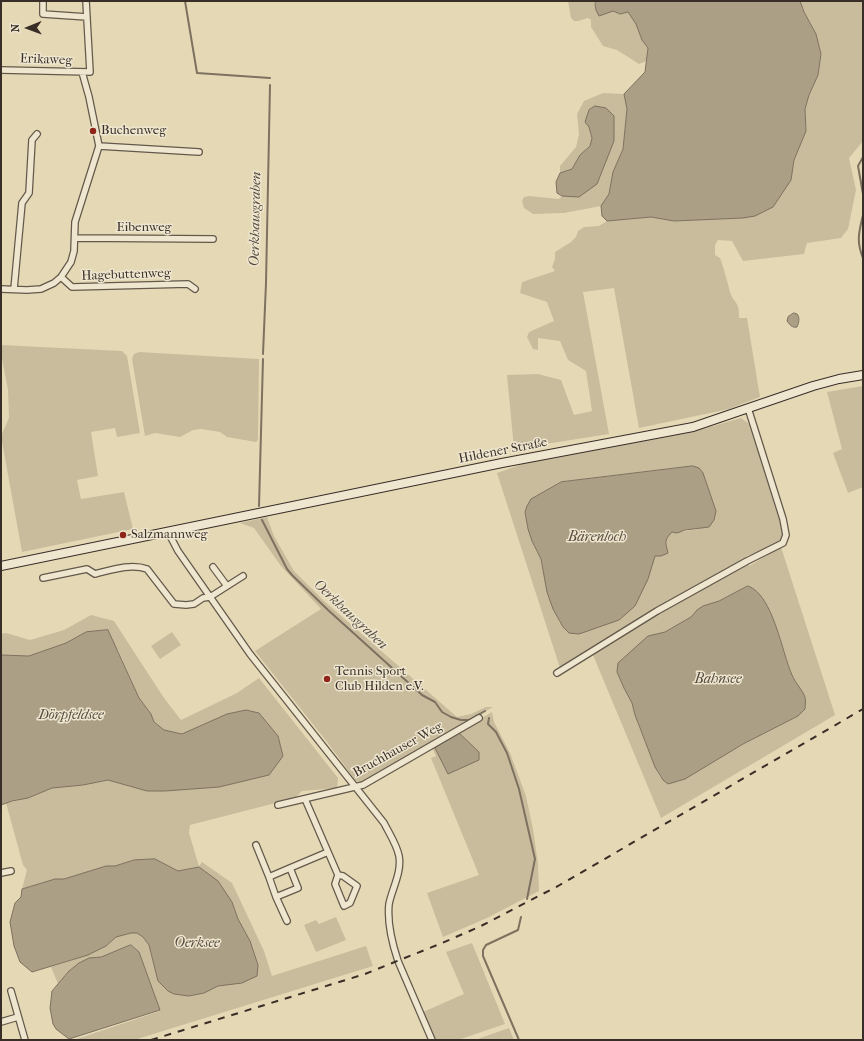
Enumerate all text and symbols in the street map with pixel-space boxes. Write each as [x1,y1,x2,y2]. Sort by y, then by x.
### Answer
north arrow [8,8,48,48]
text: N [9,24,22,33]
street label: Erikaweg [19,51,73,69]
place label: Buchenweg [101,123,166,139]
marker: Buchenweg [88,126,98,136]
water label: Oerkhausgraben [247,171,265,267]
street label: Eibenweg [116,220,172,236]
street label: Hagebuttenweg [81,266,171,284]
street label: Hildener Straße [457,435,549,467]
place label: Salzmannweg [131,527,208,543]
marker: Salzmannweg [118,530,128,540]
water label: Bärenloch [568,530,626,546]
water label: Oerkhausgraben [310,576,390,654]
place label: Tennis Sport Club Hilden e.V. [335,664,424,695]
water label: Bahnsee [694,672,742,688]
marker: Tennis Sport Club Hilden e.V. [322,674,332,684]
water label: Dörpfeldsee [38,708,104,724]
street label: Bruchhauser Weg [351,719,445,781]
water label: Oerksee [174,936,220,952]

